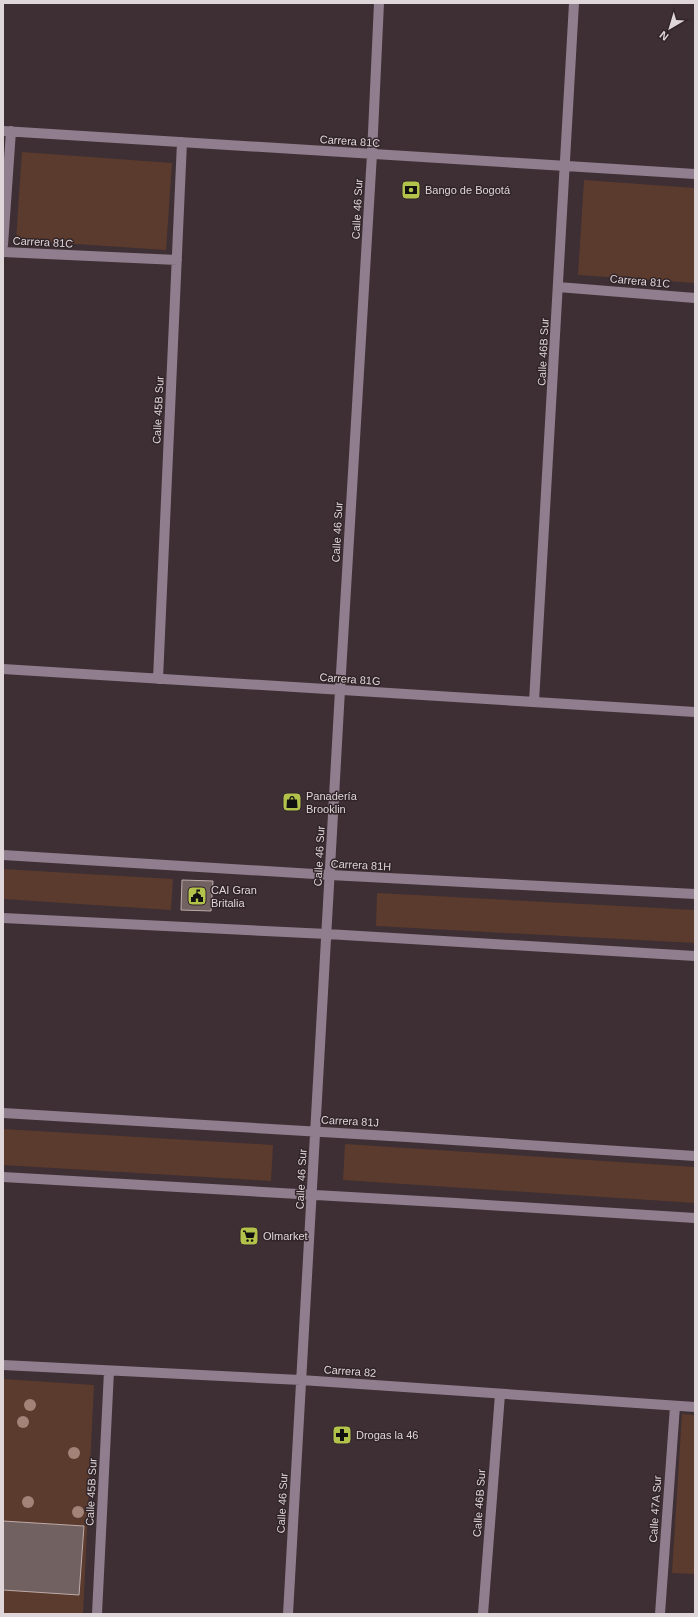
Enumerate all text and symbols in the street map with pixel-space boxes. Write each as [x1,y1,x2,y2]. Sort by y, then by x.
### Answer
north arrow [650,8,690,48]
text: N [657,29,671,43]
street label: Carrera 81C [319,133,381,149]
street label: Calle 46 Sur [349,178,365,240]
bank icon: Bango de Bogotá [400,179,422,201]
place label: Bango de Bogotá [425,184,511,196]
street label: Carrera 81C [12,234,74,250]
street label: Carrera 81C [609,272,671,290]
street label: Calle 46B Sur [535,317,551,386]
street label: Calle 45B Sur [150,375,166,444]
street label: Calle 46 Sur [329,501,345,563]
street label: Carrera 81G [319,671,381,687]
place label: Panadería Brooklin [306,790,358,815]
shop icon: Panadería Brooklin [281,791,303,813]
street label: Calle 46 Sur [311,825,327,887]
street label: Carrera 81H [330,857,392,873]
place label: CAI Gran Britalia [211,884,257,909]
public building icon: CAI Gran Britalia [186,885,208,907]
street label: Carrera 81J [321,1113,379,1129]
street label: Calle 46 Sur [293,1148,309,1210]
supermarket icon: Olmarket [238,1225,260,1247]
place label: Olmarket [263,1230,308,1242]
street label: Carrera 82 [323,1363,377,1379]
pharmacy icon: Drogas la 46 [331,1424,353,1446]
place label: Drogas la 46 [356,1429,418,1441]
street label: Calle 45B Sur [83,1457,99,1526]
street label: Calle 46B Sur [471,1468,487,1537]
street label: Calle 46 Sur [274,1472,290,1534]
street label: Calle 47A Sur [647,1475,663,1543]

